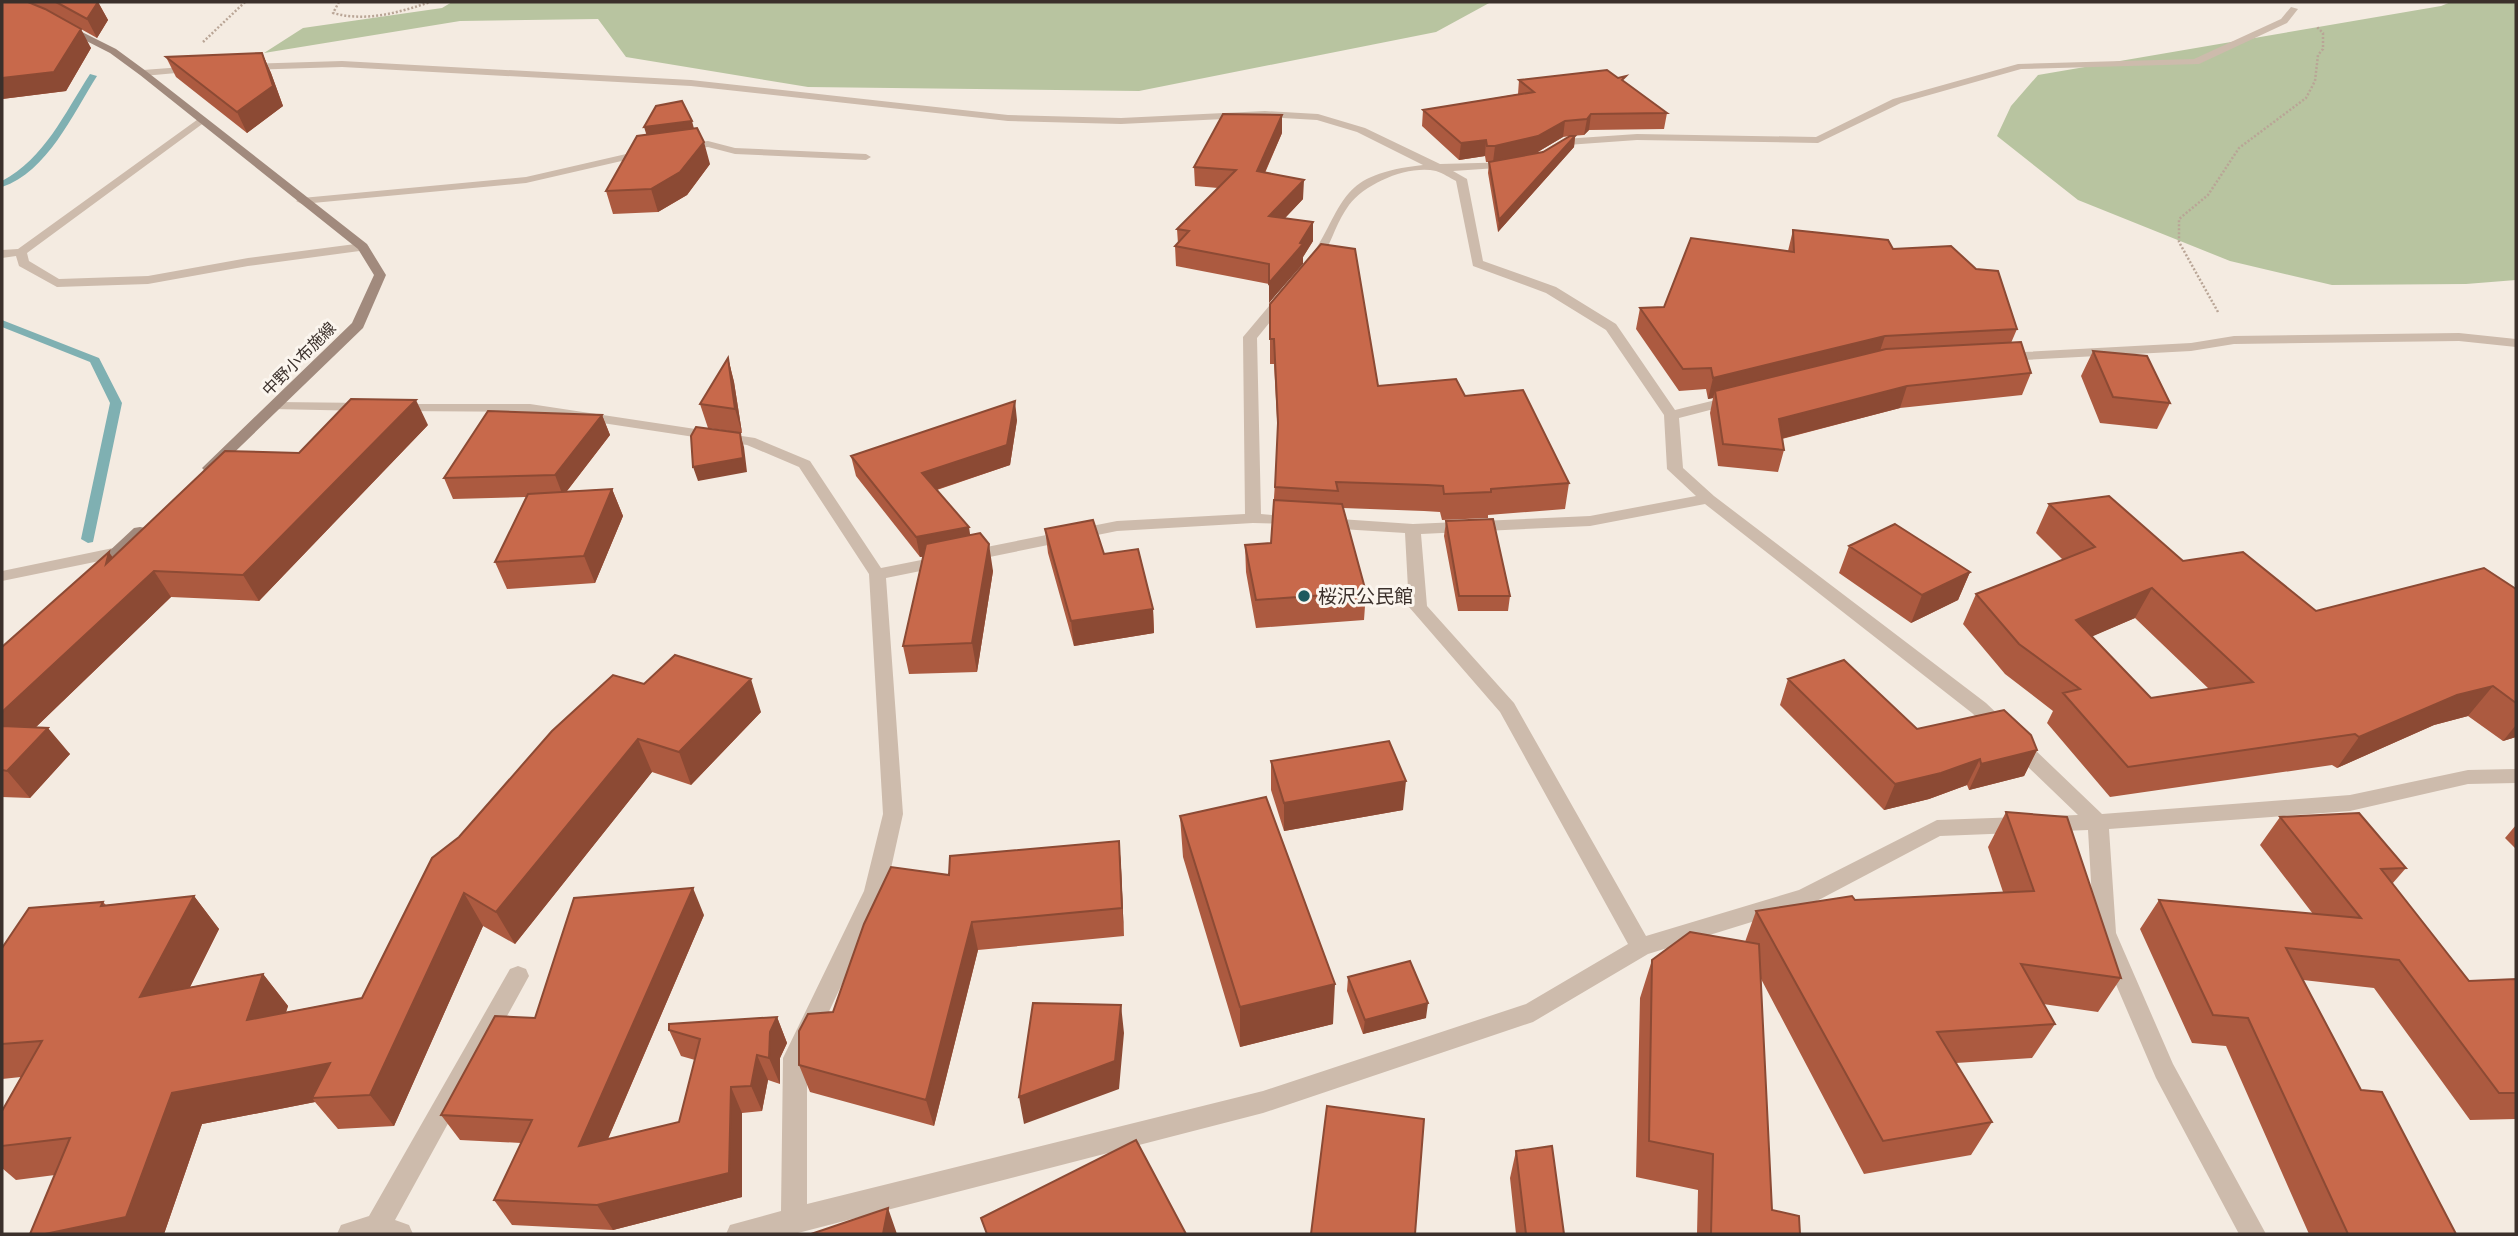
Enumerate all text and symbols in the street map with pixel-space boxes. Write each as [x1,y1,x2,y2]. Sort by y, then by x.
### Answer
street label: 中野小布施線 [258,318,340,400]
place label: 桜沢公民館 [1318,585,1413,608]
marker: 桜沢公民館 [1296,588,1312,604]

